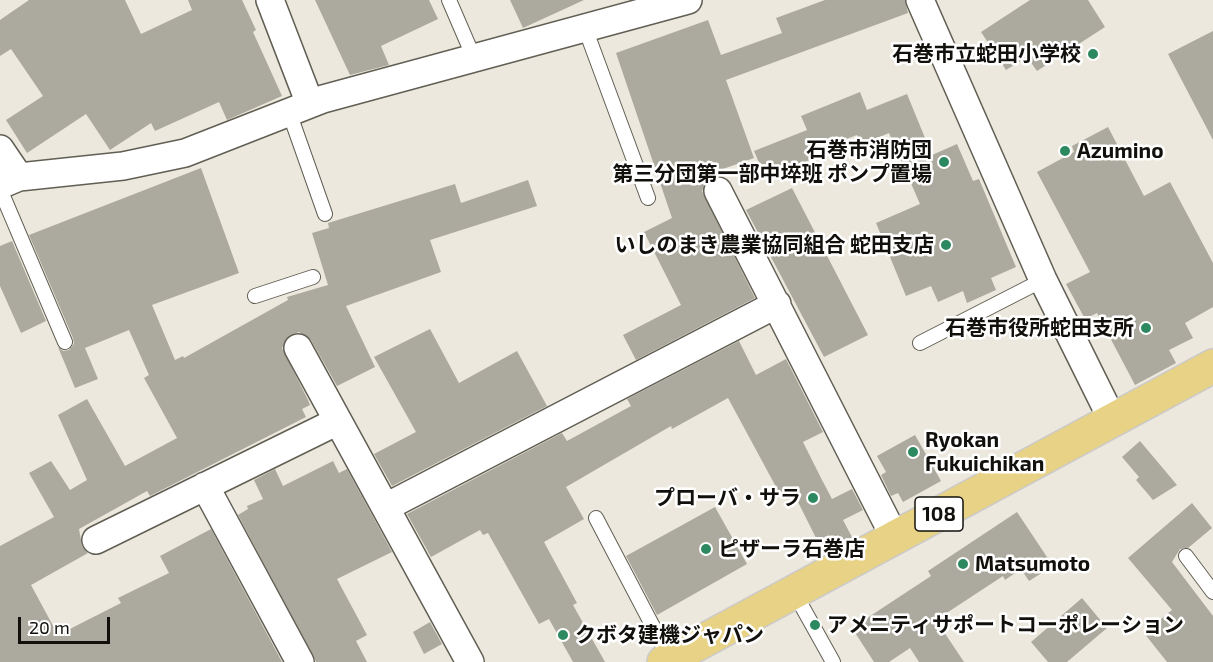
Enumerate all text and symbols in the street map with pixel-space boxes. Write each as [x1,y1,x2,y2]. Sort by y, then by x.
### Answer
place label: 石巻市立蛇田小学校 [892,41,1081,67]
marker: 石巻市立蛇田小学校 [1086,47,1100,61]
place label: 石巻市消防団 第三分団第一部中埣班 ポンプ置場 [612,137,932,187]
place label: Azumino [1077,138,1164,164]
marker: Azumino [1058,144,1072,158]
marker: 石巻市消防団 第三分団第一部中埣班 ポンプ置場 [937,155,951,169]
place label: いしのまき農業協同組合 蛇田支店 [614,232,934,258]
marker: いしのまき農業協同組合 蛇田支店 [939,238,953,252]
place label: 石巻市役所蛇田支所 [945,315,1134,341]
marker: 石巻市役所蛇田支所 [1139,321,1153,335]
place label: Ryokan Fukuichikan [925,427,1044,477]
marker: Ryokan Fukuichikan [906,445,920,459]
place label: プローバ・サラ [654,485,801,511]
marker: プローバ・サラ [806,491,820,505]
road number: 108 [915,497,963,531]
place label: ピザーラ石巻店 [718,536,865,562]
marker: ピザーラ石巻店 [699,542,713,556]
place label: Matsumoto [975,551,1090,577]
marker: Matsumoto [956,557,970,571]
scale bar [21,605,112,643]
place label: アメニティサポートコーポレーション [827,612,1184,638]
text: 20 m [29,616,70,638]
marker: アメニティサポートコーポレーション [808,618,822,632]
place label: クボタ建機ジャパン [575,622,764,648]
marker: クボタ建機ジャパン [556,628,570,642]

